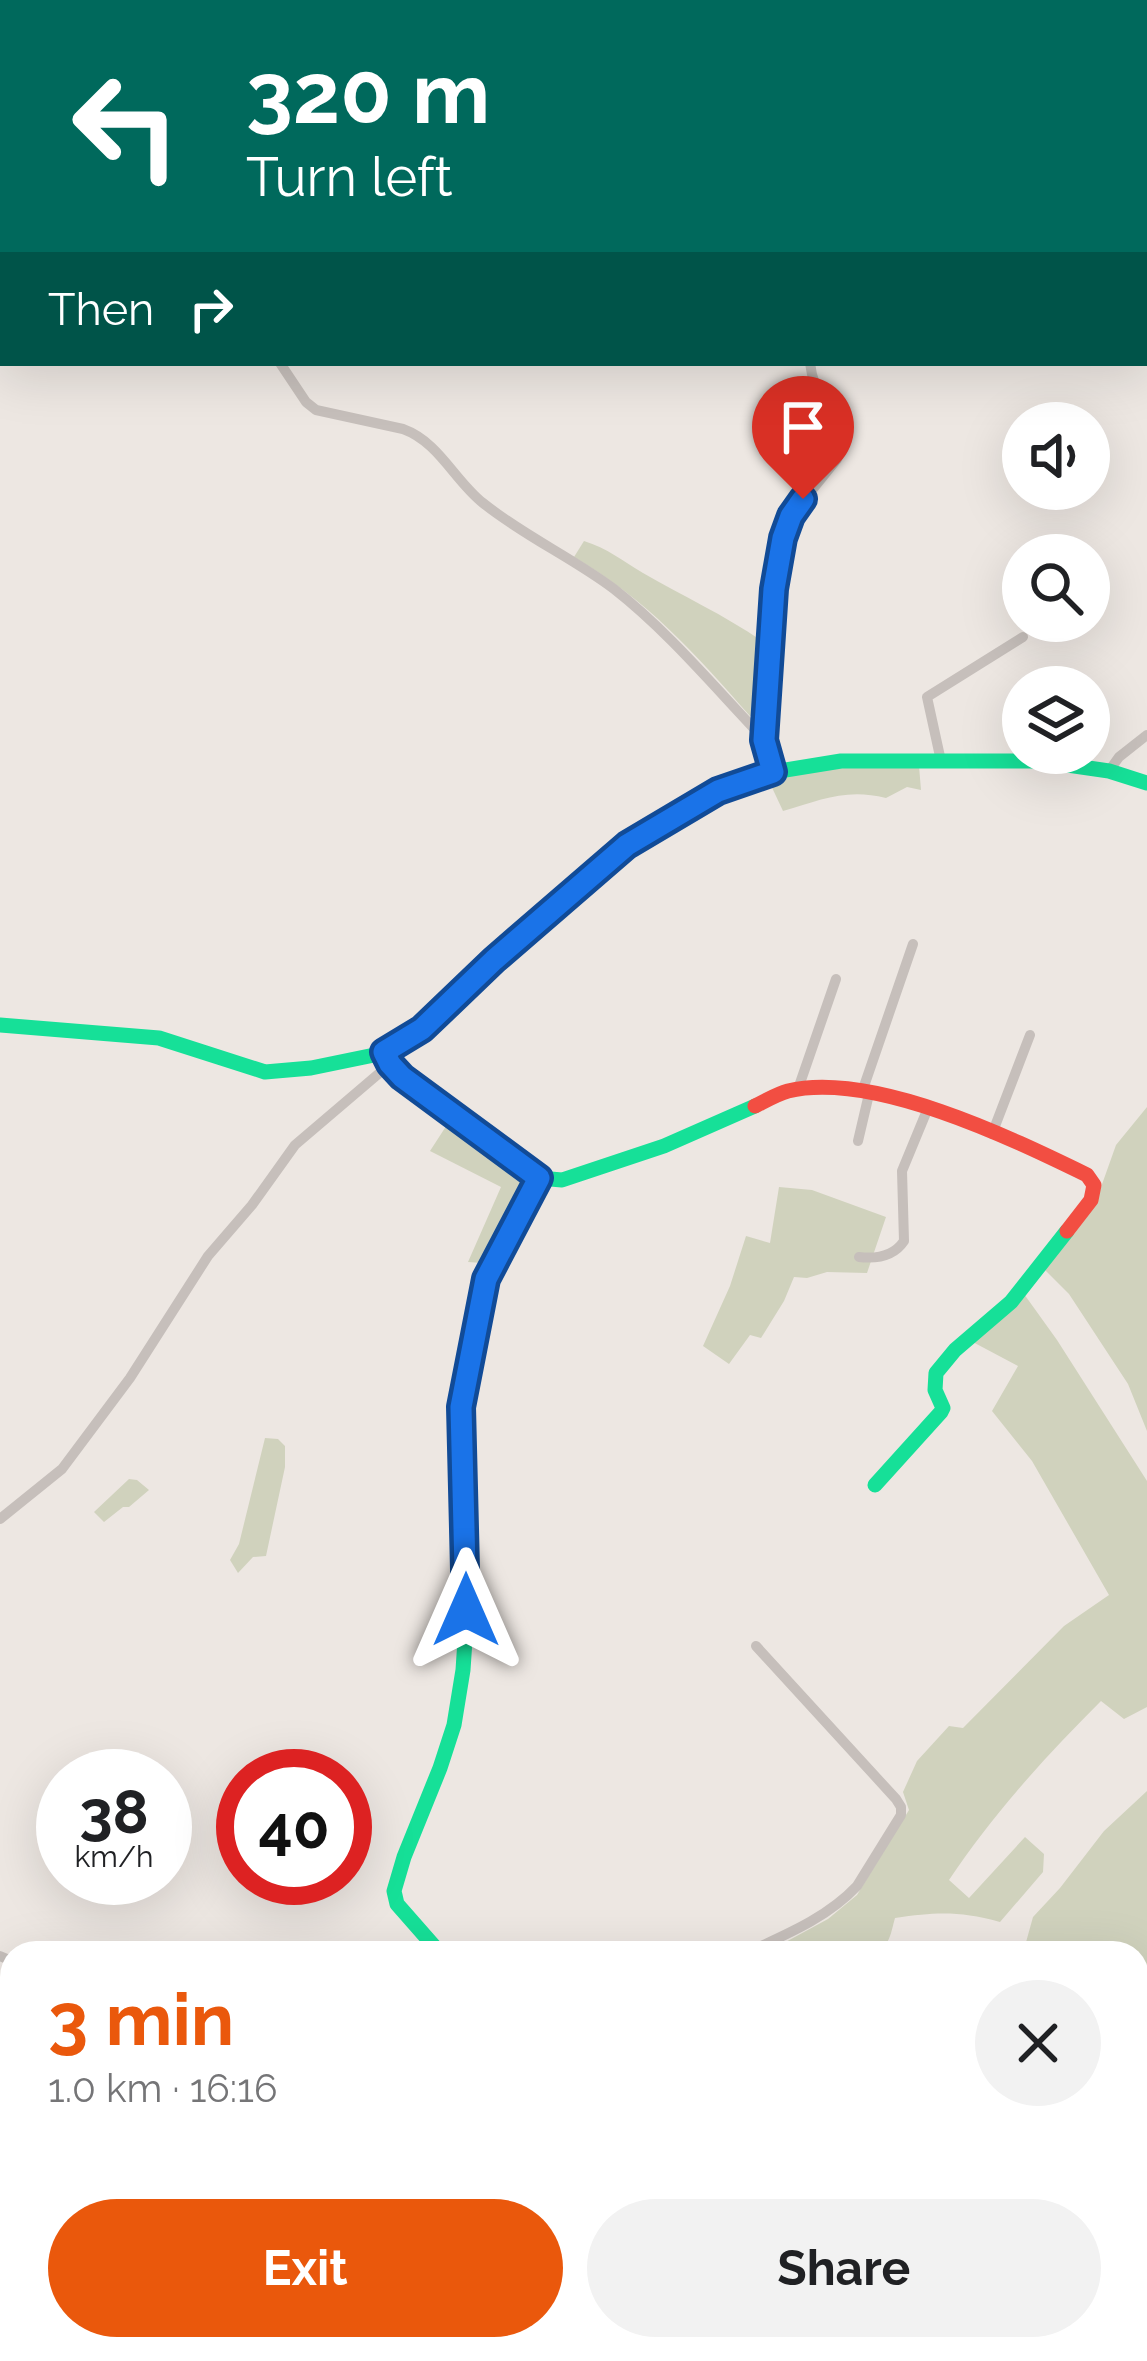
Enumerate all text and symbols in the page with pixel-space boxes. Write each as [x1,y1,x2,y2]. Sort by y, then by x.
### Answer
text: 320 m [246,44,490,143]
icon: left [48,48,204,204]
text: Turn left [246,145,453,209]
icon: right [178,276,244,342]
text: Then [48,283,154,336]
pin [752,376,854,499]
icon: arrive [770,394,836,460]
map controls [1002,402,1110,774]
button: sound [1002,402,1110,510]
button: search [1002,534,1110,642]
button: layers [1002,666,1110,774]
position arrow [403,1547,529,1673]
speed limit sign: 40 [216,1749,372,1905]
text: 38 [79,1777,149,1847]
text: km/h [74,1839,154,1874]
text: 3 min [48,1977,234,2062]
button: close [975,1980,1101,2106]
text: 1.0 km · 16:16 [48,2065,277,2111]
button: Exit [48,2199,563,2337]
button: Share [587,2199,1101,2337]

